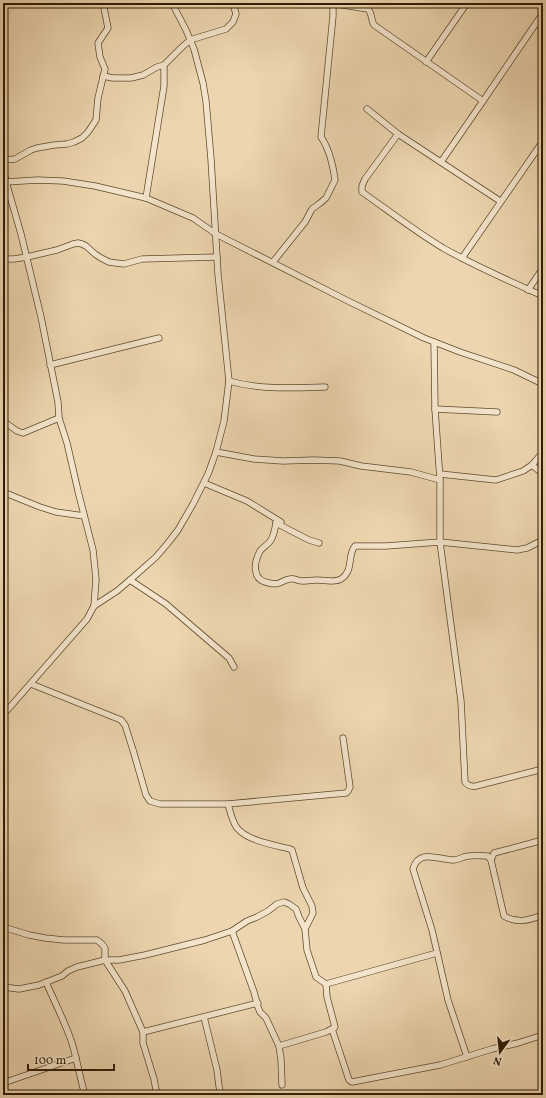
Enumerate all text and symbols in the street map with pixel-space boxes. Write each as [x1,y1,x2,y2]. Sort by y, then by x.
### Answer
north arrow [480,1032,520,1072]
scale bar [28,1046,114,1072]
text: N [492,1052,504,1068]
text: 100 m [34,1053,67,1069]

